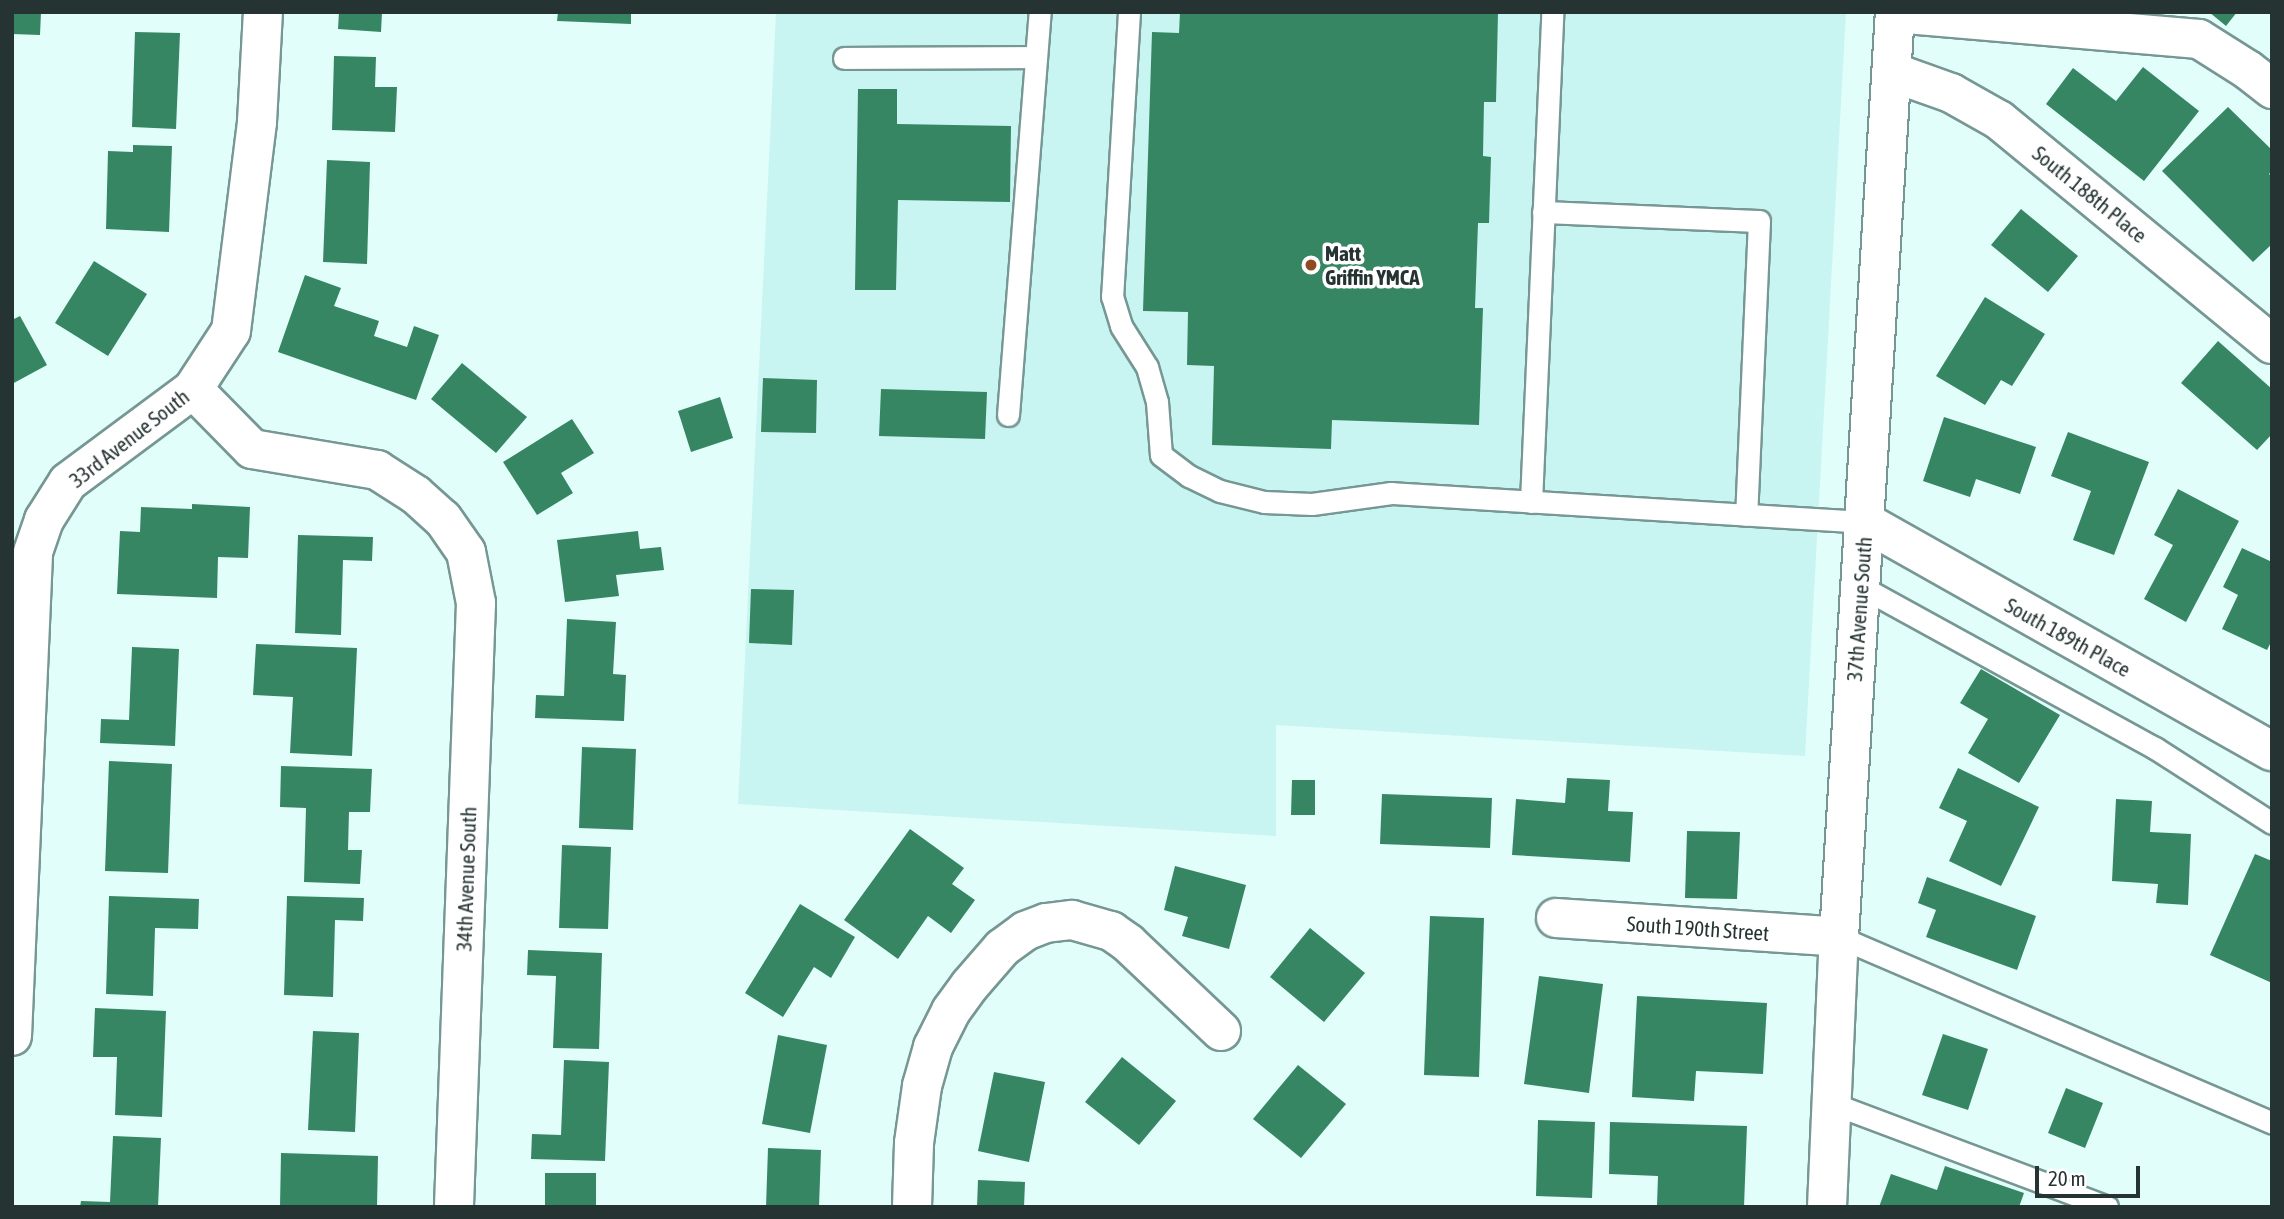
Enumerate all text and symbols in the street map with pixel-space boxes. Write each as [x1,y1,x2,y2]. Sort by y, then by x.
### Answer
street label: South 188th Place [2028,140,2152,248]
place label: Matt Griffin YMCA [1325,240,1420,290]
marker: Matt Griffin YMCA [1303,257,1319,273]
street label: 33rd Avenue South [64,383,194,493]
street label: 37th Avenue South [1841,536,1877,682]
street label: South 189th Place [2001,592,2135,682]
street label: 34th Avenue South [451,806,481,952]
street label: South 190th Street [1626,910,1770,946]
scale bar [2039,1152,2144,1196]
text: 20 m [2048,1166,2086,1190]

